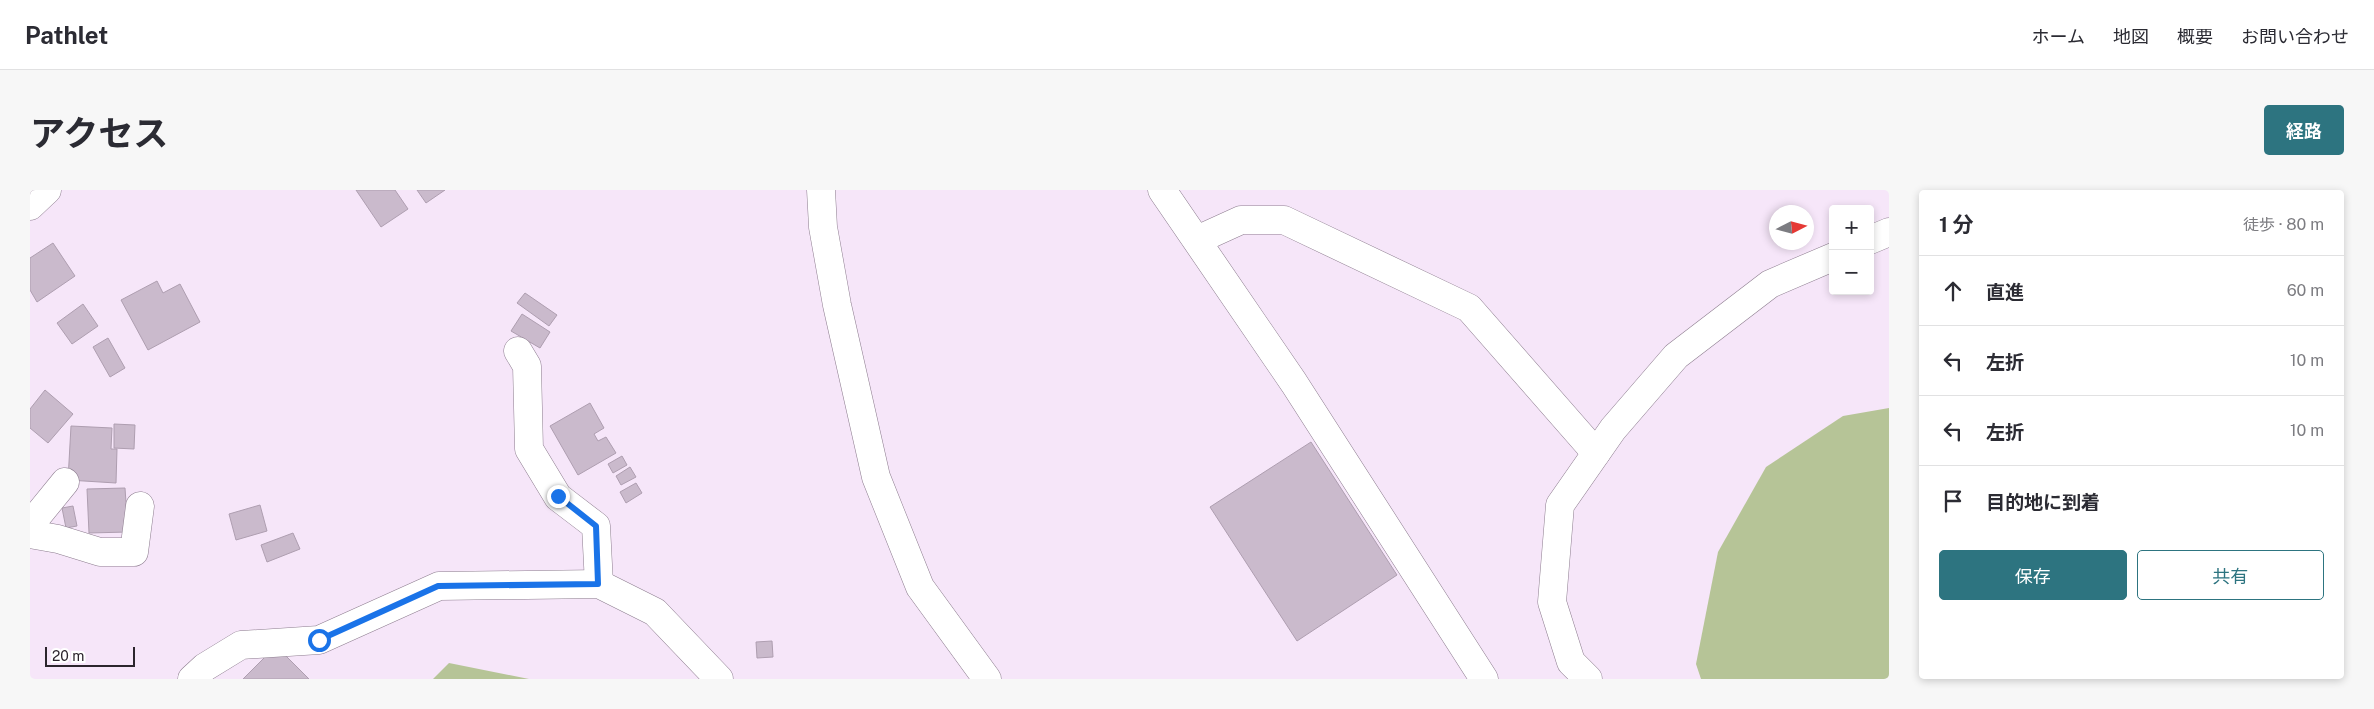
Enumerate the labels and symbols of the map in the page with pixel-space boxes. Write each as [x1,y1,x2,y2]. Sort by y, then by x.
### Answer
north arrow [1769,205,1814,250]
route end [547,485,570,508]
route start [308,629,331,652]
scale bar [45,644,135,667]

